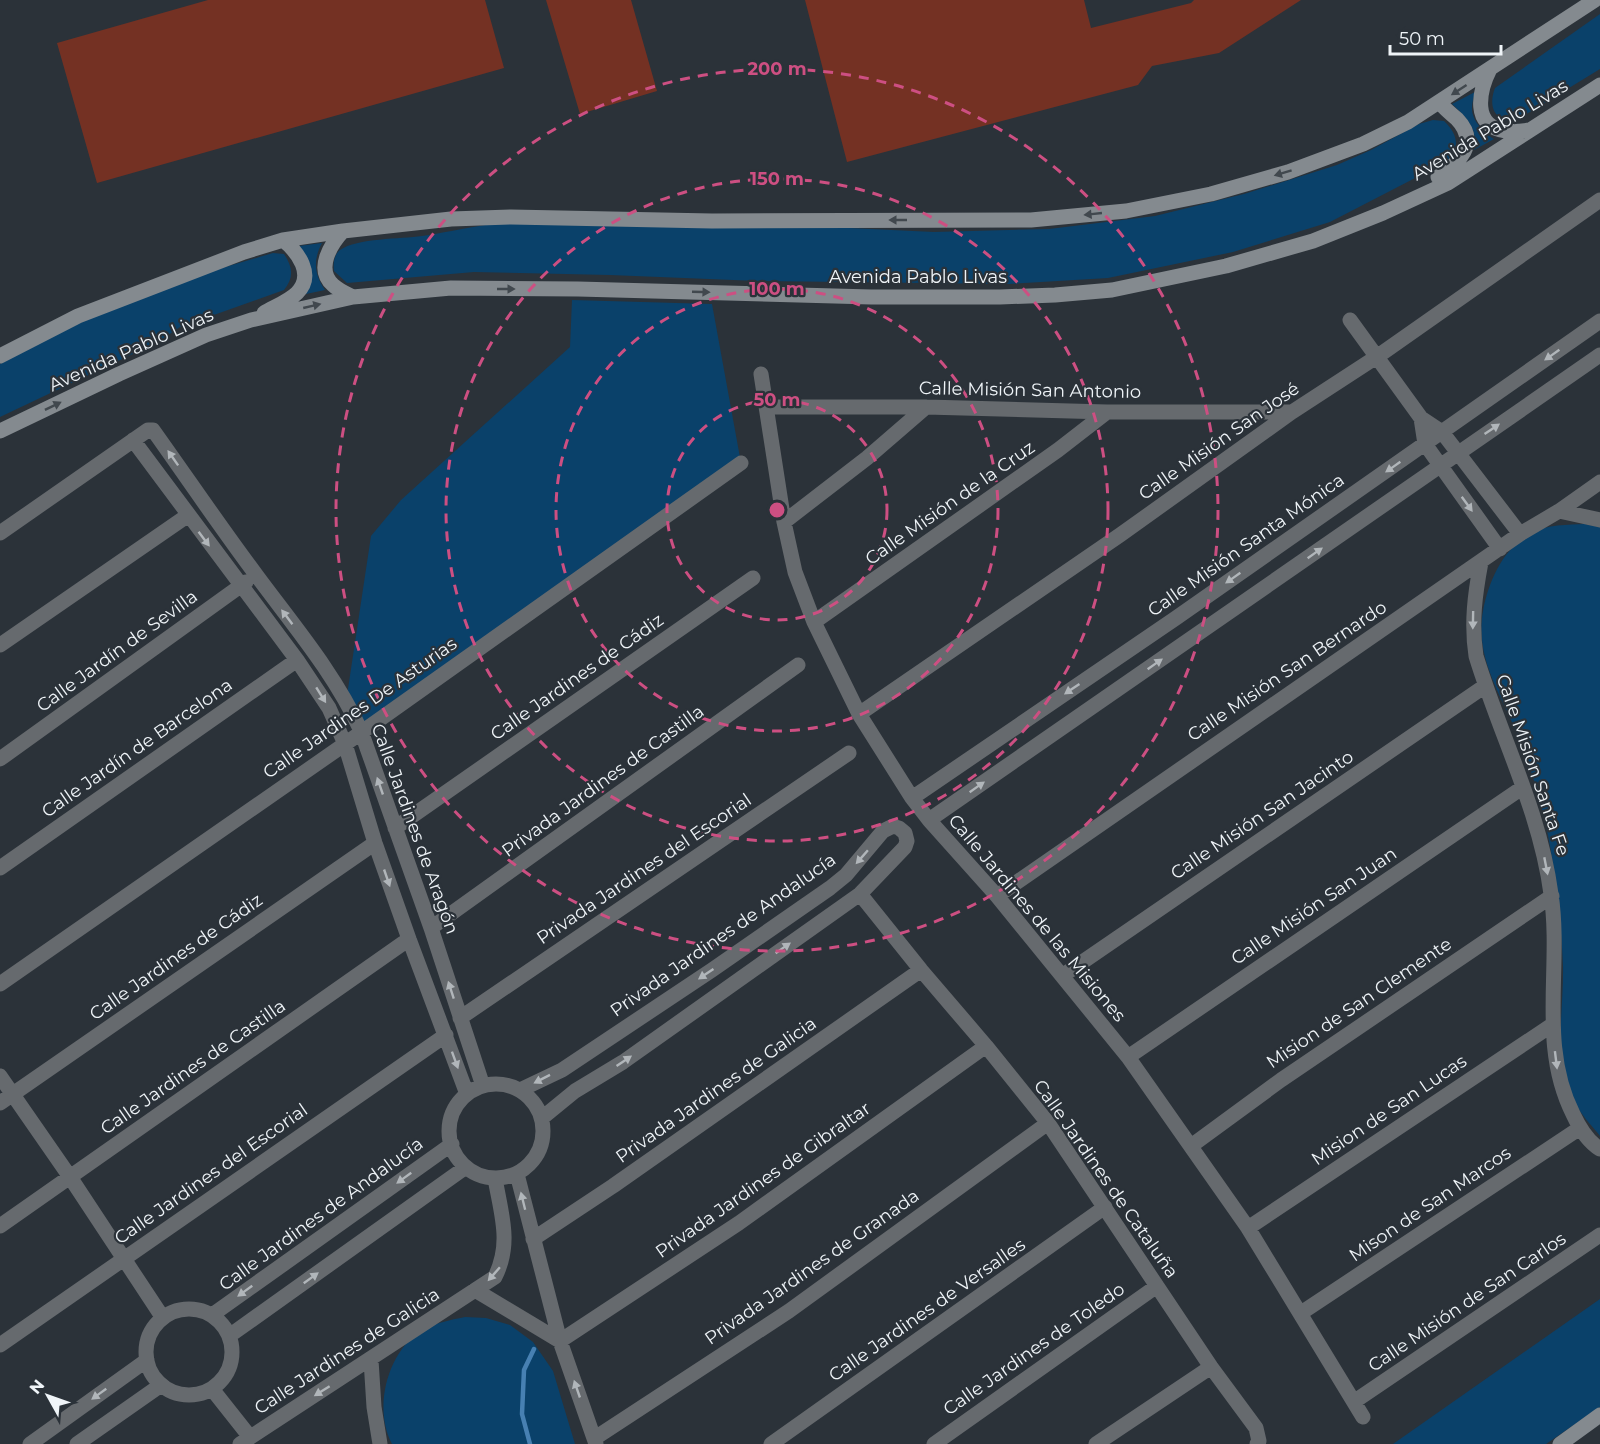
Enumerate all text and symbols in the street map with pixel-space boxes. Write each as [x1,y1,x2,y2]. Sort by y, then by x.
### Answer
scale bar [1390,18,1501,56]
text: 50 m [1399,28,1445,50]
text: 200 m [747,58,807,80]
street label: Avenida Pablo Livas [1408,75,1572,185]
one-way arrow [1450,85,1467,96]
text: 150 m [750,168,804,190]
one-way arrow [1274,169,1292,178]
one-way arrow [1083,209,1102,219]
one-way arrow [889,215,908,225]
street label: Avenida Pablo Livas [829,266,1007,288]
text: 100 m [749,278,805,300]
one-way arrow [496,284,515,294]
one-way arrow [691,288,710,297]
one-way arrow [303,301,322,310]
street label: Avenida Pablo Livas [45,304,217,396]
one-way arrow [1545,349,1561,361]
street label: Calle Misión San Antonio [919,377,1141,403]
street label: Calle Misión San José [1135,377,1304,505]
text: 50 m [754,389,800,411]
one-way arrow [44,401,61,410]
one-way arrow [1483,423,1499,435]
street label: Calle Misión de la Cruz [861,436,1039,570]
one-way arrow [167,451,179,467]
one-way arrow [1385,461,1401,473]
street label: Calle Misión Santa Mónica [1144,469,1348,621]
one-way arrow [1461,497,1473,512]
centre of rings [767,500,787,520]
one-way arrow [198,531,210,546]
one-way arrow [1306,547,1322,559]
one-way arrow [1225,572,1241,584]
street label: Calle Jardín de Sevilla [32,585,202,717]
street label: Calle Misión San Bernardo [1183,596,1391,746]
one-way arrow [282,609,294,624]
street label: Calle Jardines de Cádiz [486,609,668,745]
one-way arrow [1468,610,1478,629]
street label: Calle Jardines De Asturias [259,632,461,783]
one-way arrow [1146,658,1162,670]
street label: Calle Misión Santa Fe [1492,671,1574,859]
street label: Calle Jardín de Barcelona [37,674,237,822]
one-way arrow [1064,683,1080,694]
one-way arrow [315,687,326,703]
street label: Privada Jardines de Castilla [498,700,708,862]
street label: Calle Jardines de Aragón [367,721,463,937]
street label: Calle Misión San Jacinto [1166,746,1358,884]
one-way arrow [375,777,385,795]
one-way arrow [969,782,985,793]
street label: Privada Jardines del Escorial [532,789,756,949]
street label: Calle Jardines de las Misiones [944,810,1130,1026]
street label: Calle Misión San Juan [1227,842,1401,970]
street label: Privada Jardines de Andalucía [606,848,840,1022]
one-way arrow [855,849,868,865]
one-way arrow [1542,857,1551,876]
one-way arrow [383,869,393,887]
street label: Calle Jardines de Cádiz [85,889,267,1025]
street label: Mision de San Clemente [1262,933,1456,1073]
one-way arrow [775,942,791,954]
one-way arrow [698,968,714,979]
one-way arrow [446,981,455,999]
street label: Calle Jardines de Castilla [96,995,290,1139]
street label: Privada Jardines de Galicia [612,1012,820,1168]
street label: Mision de San Lucas [1307,1050,1471,1170]
one-way arrow [1551,1051,1561,1070]
one-way arrow [450,1052,460,1070]
one-way arrow [616,1056,632,1067]
one-way arrow [534,1075,551,1084]
street label: Calle Jardines de Cataluña [1029,1076,1183,1282]
street label: Privada Jardines de Gibraltar [651,1097,875,1263]
street label: Calle Jardines del Escorial [110,1099,312,1249]
street label: Calle Jardines de Andalucía [215,1133,427,1295]
street label: Mison de San Marcos [1345,1142,1515,1266]
one-way arrow [396,1172,412,1183]
street label: Privada Jardines de Granada [701,1184,923,1350]
one-way arrow [518,1192,528,1211]
street label: Calle Misión de San Carlos [1364,1227,1570,1377]
street label: Calle Jardines de Versalles [824,1234,1030,1386]
one-way arrow [487,1267,500,1282]
one-way arrow [304,1272,319,1284]
street label: Calle Jardines de Toledo [939,1278,1129,1420]
street label: Calle Jardines de Galicia [250,1283,444,1419]
one-way arrow [238,1285,253,1297]
north arrow [18,1366,78,1426]
text: N [25,1376,48,1398]
one-way arrow [572,1380,582,1398]
one-way arrow [313,1386,330,1397]
one-way arrow [92,1388,108,1400]

